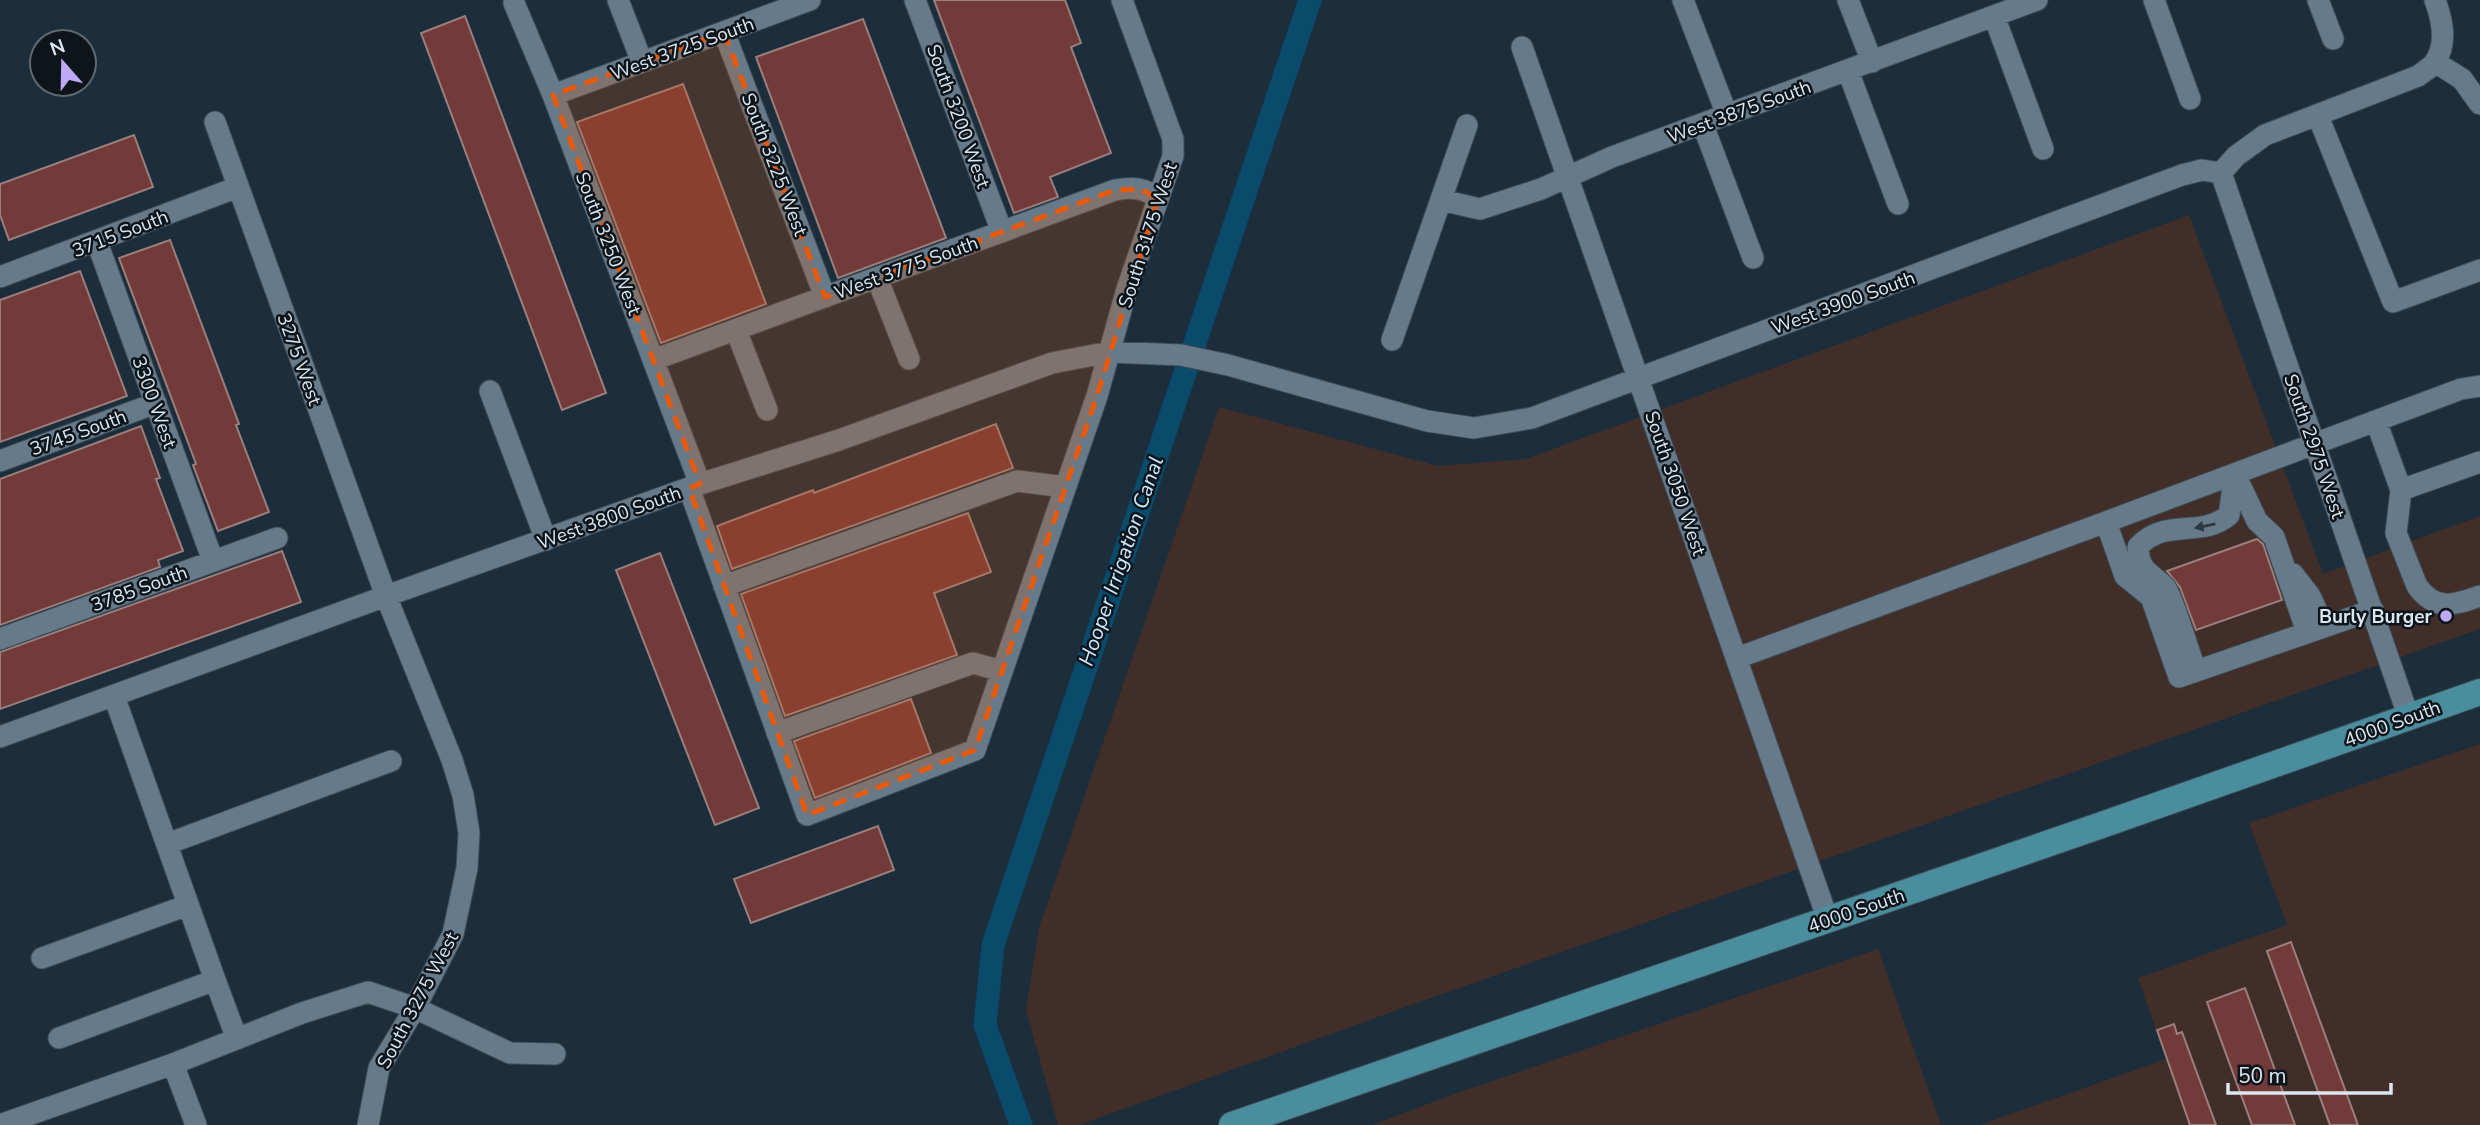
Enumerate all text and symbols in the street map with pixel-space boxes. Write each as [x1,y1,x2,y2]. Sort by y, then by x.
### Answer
street label: West 3725 South [607,11,758,87]
north arrow [28,28,98,98]
text: N [46,33,69,63]
street label: South 3200 West [920,41,996,192]
street label: West 3875 South [1664,74,1815,150]
street label: South 3225 West [735,89,813,240]
street label: South 3175 West [1112,159,1184,311]
street label: South 3250 West [569,168,647,319]
street label: 3715 South [69,204,172,264]
street label: West 3775 South [831,230,982,306]
street label: West 3900 South [1768,265,1919,341]
street label: 3275 West [270,310,328,409]
street label: 3300 West [125,353,183,452]
street label: South 2975 West [2277,371,2351,522]
street label: 3745 South [27,403,130,462]
street label: South 3050 West [1638,408,1712,559]
water label: Hooper Irrigation Canal [1072,453,1170,669]
street label: West 3800 South [534,480,685,556]
one-way arrow [2194,520,2216,531]
street label: 3785 South [88,559,191,618]
place label: Burly Burger [2319,604,2433,630]
marker: Burly Burger [2438,608,2454,624]
street label: 4000 South [2341,694,2444,753]
street label: 4000 South [1804,882,1908,940]
street label: South 3275 West [371,927,465,1073]
scale bar [2228,1052,2391,1096]
text: 50 m [2238,1062,2287,1090]

